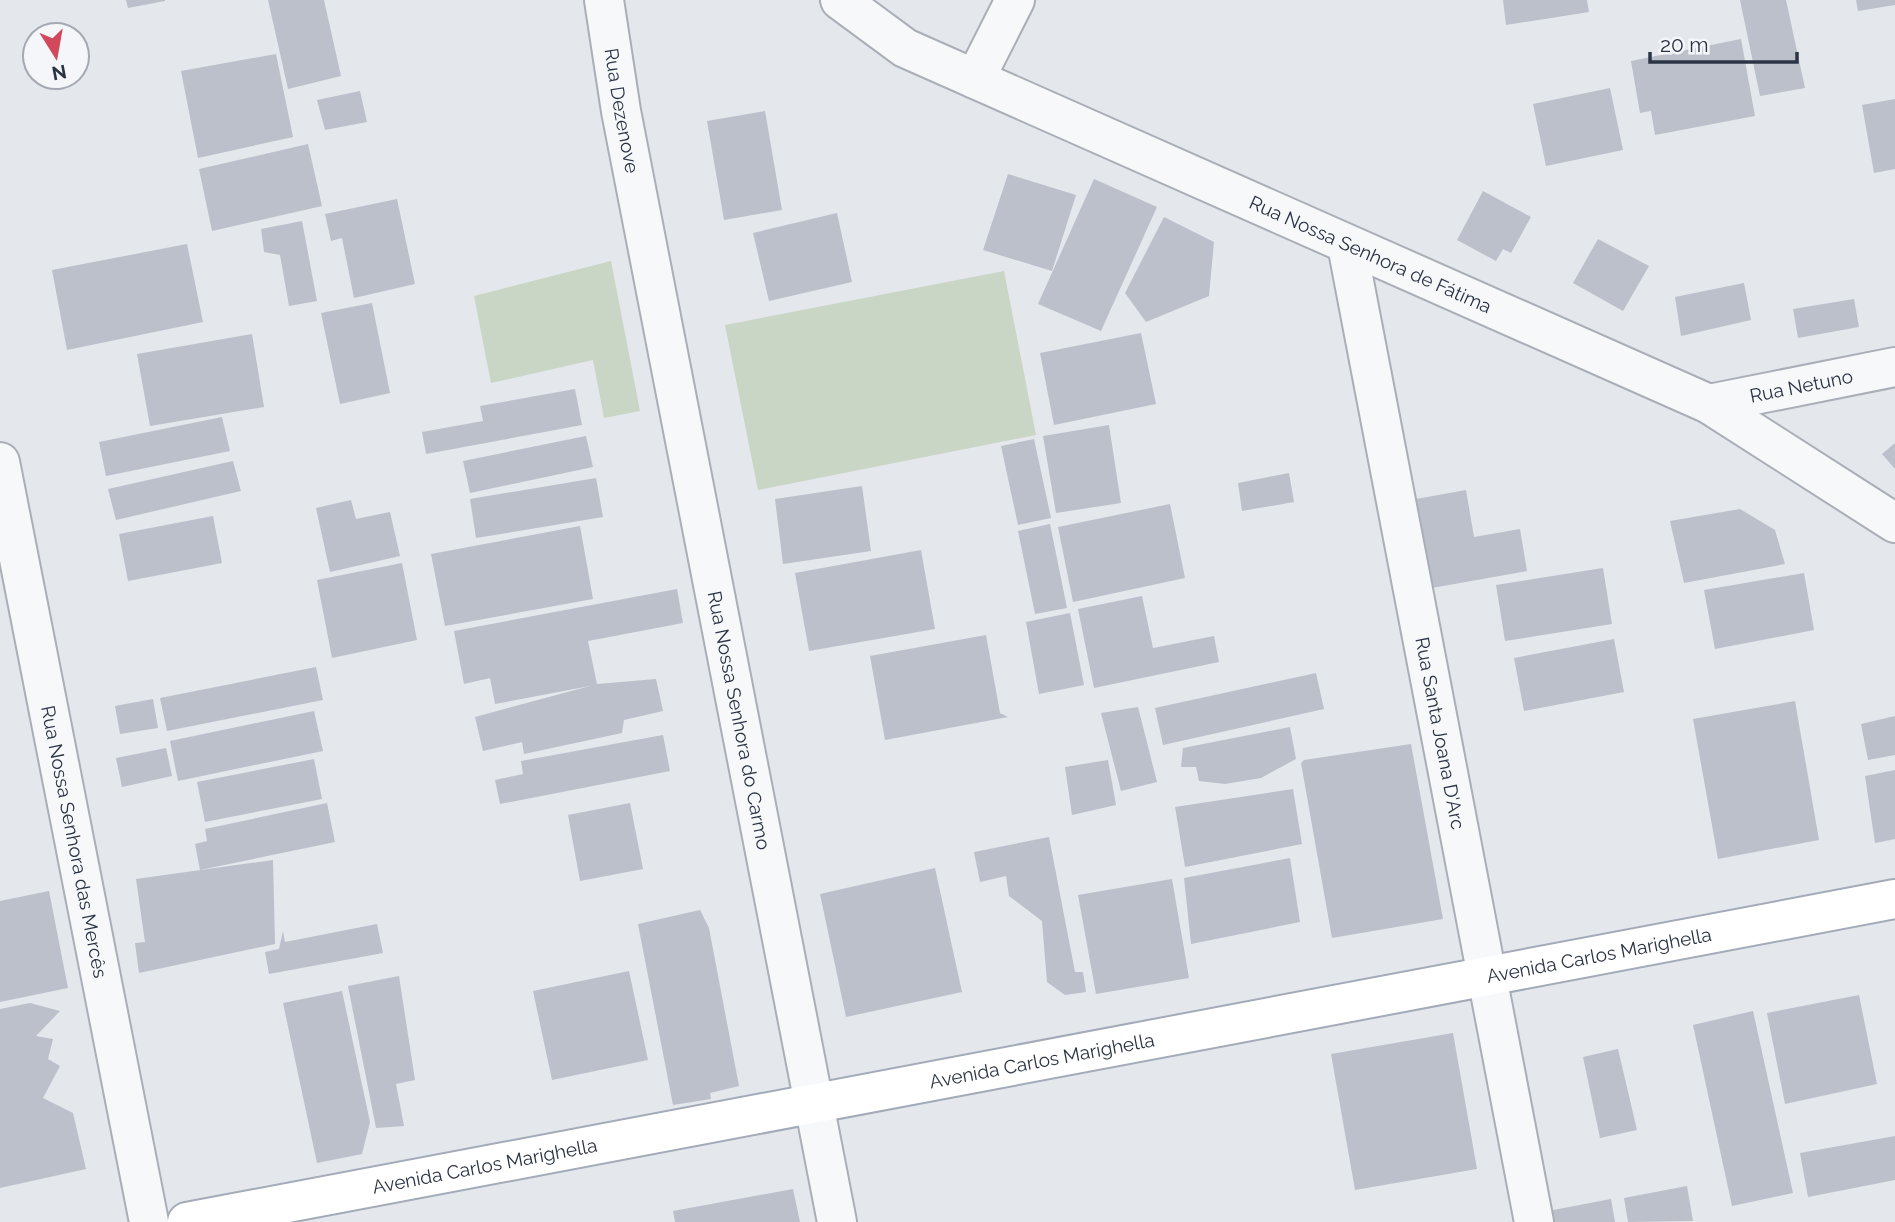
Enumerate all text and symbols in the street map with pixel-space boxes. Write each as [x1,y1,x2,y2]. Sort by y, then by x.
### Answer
north arrow [21,21,91,91]
scale bar [1650,21,1797,65]
text: 20 m [1660,32,1708,57]
street label: Rua Dezenove [600,46,644,175]
text: N [50,61,68,85]
street label: Rua Nossa Senhora de Fátima [1246,191,1495,317]
street label: Rua Netuno [1748,365,1855,407]
street label: Rua Nossa Senhora do Carmo [704,589,775,852]
street label: Rua Santa Joana D'Arc [1411,635,1470,831]
street label: Rua Nossa Senhora das Mercês [37,704,112,980]
street label: Avenida Carlos Marighella [1485,923,1713,987]
street label: Avenida Carlos Marighella [928,1028,1156,1092]
street label: Avenida Carlos Marighella [370,1134,599,1198]

